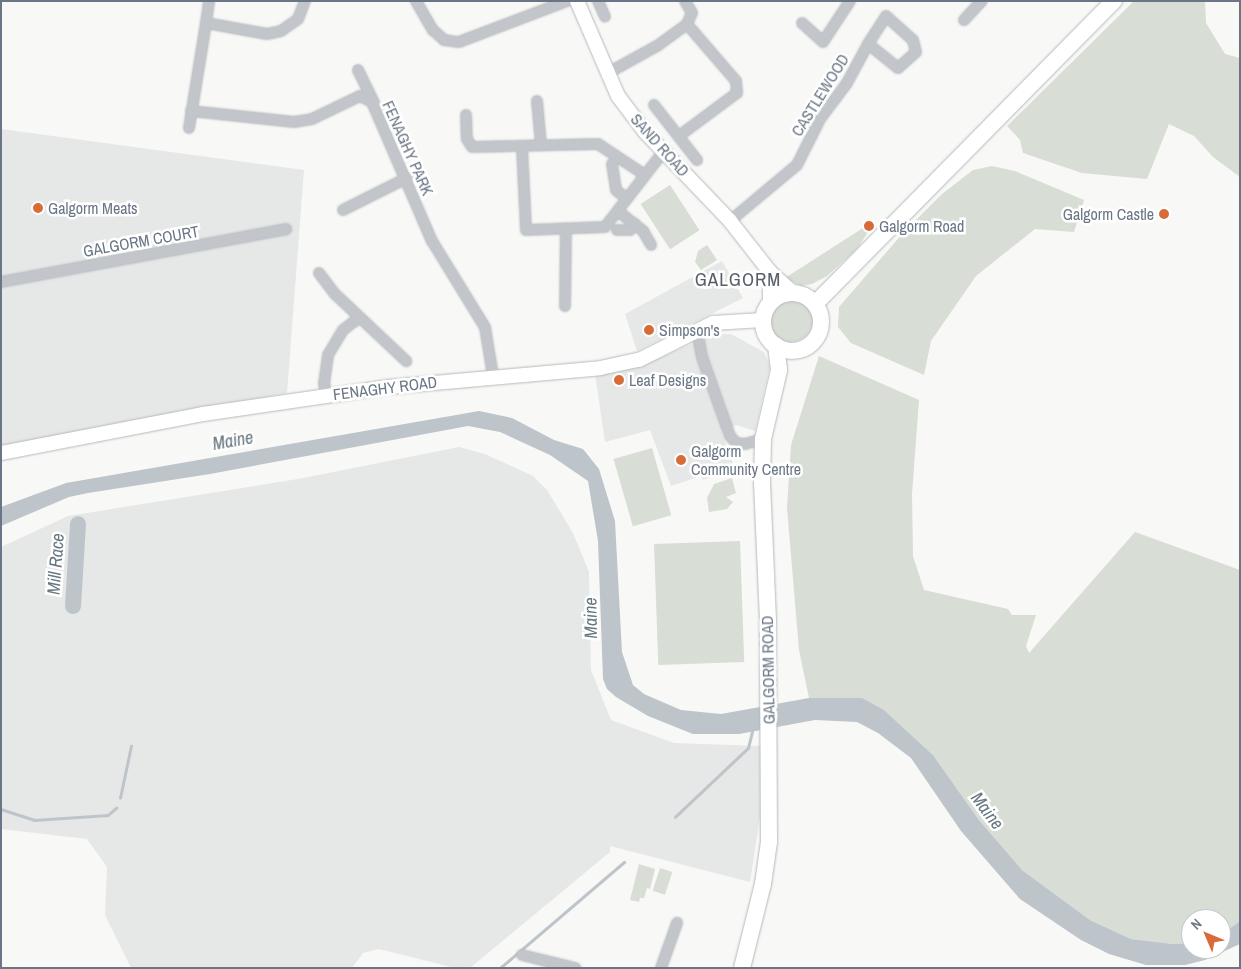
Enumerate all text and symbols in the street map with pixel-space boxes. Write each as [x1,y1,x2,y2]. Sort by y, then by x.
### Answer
street label: CASTLEWOOD [787,50,853,140]
street label: FENAGHY PARK [379,98,437,198]
street label: SAND ROAD [627,110,693,180]
place label: Galgorm Meats [48,198,138,218]
marker: Galgorm Meats [32,202,44,214]
place label: Galgorm Castle [1063,204,1154,224]
marker: Galgorm Castle [1158,208,1170,220]
place label: Galgorm Road [879,216,964,236]
marker: Galgorm Road [863,220,875,232]
street label: GALGORM COURT [82,221,200,261]
district label: GALGORM [694,269,782,291]
place label: Simpson's [659,320,720,340]
marker: Simpson's [643,324,655,336]
place label: Leaf Designs [629,370,706,390]
street label: FENAGHY ROAD [332,372,438,404]
marker: Leaf Designs [613,374,625,386]
water label: Maine [211,427,255,455]
place label: Galgorm Community Centre [691,441,801,479]
marker: Galgorm Community Centre [675,454,687,466]
water label: Mill Race [43,533,69,595]
water label: Maine [580,597,602,639]
street label: GALGORM ROAD [757,616,779,724]
water label: Maine [966,788,1008,834]
north arrow [1181,909,1231,959]
text: N [1187,915,1205,933]

